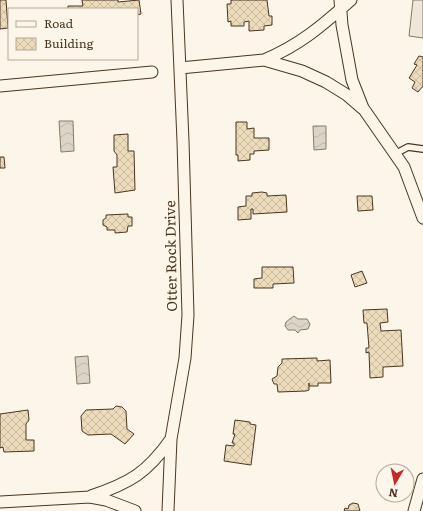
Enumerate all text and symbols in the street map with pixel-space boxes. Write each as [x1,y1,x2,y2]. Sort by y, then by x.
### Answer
legend [8,8,138,60]
text: Road [44,14,74,32]
text: Building [44,34,94,52]
street label: Otter Rock Drive [159,200,181,312]
north arrow [375,463,415,503]
text: N [387,485,399,502]

